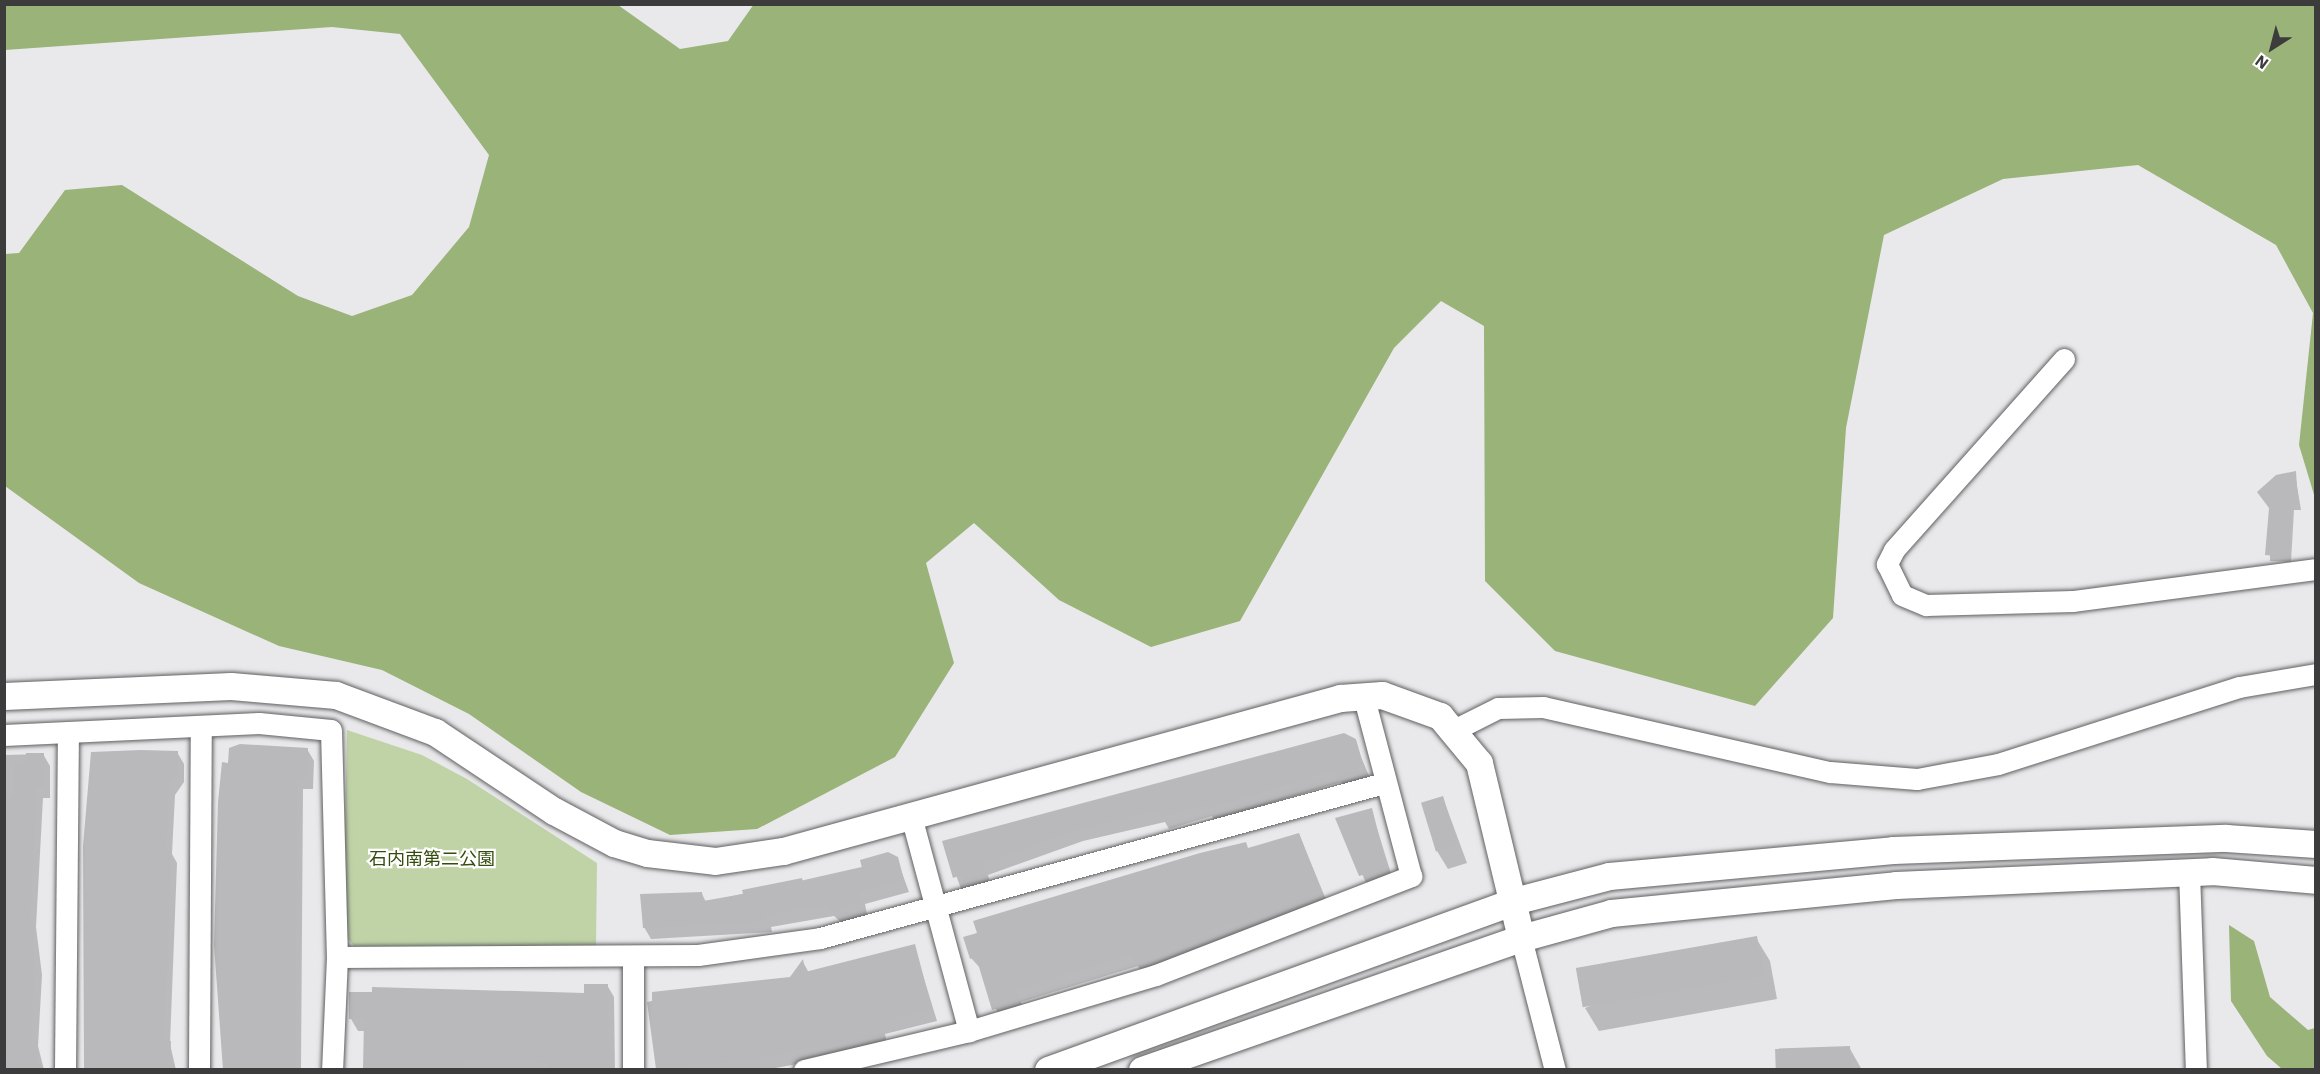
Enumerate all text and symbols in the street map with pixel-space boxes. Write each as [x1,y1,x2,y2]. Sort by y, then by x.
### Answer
north arrow [2242,18,2302,78]
text: N [2251,51,2272,74]
park label: 石内南第二公園 [369,848,495,870]

